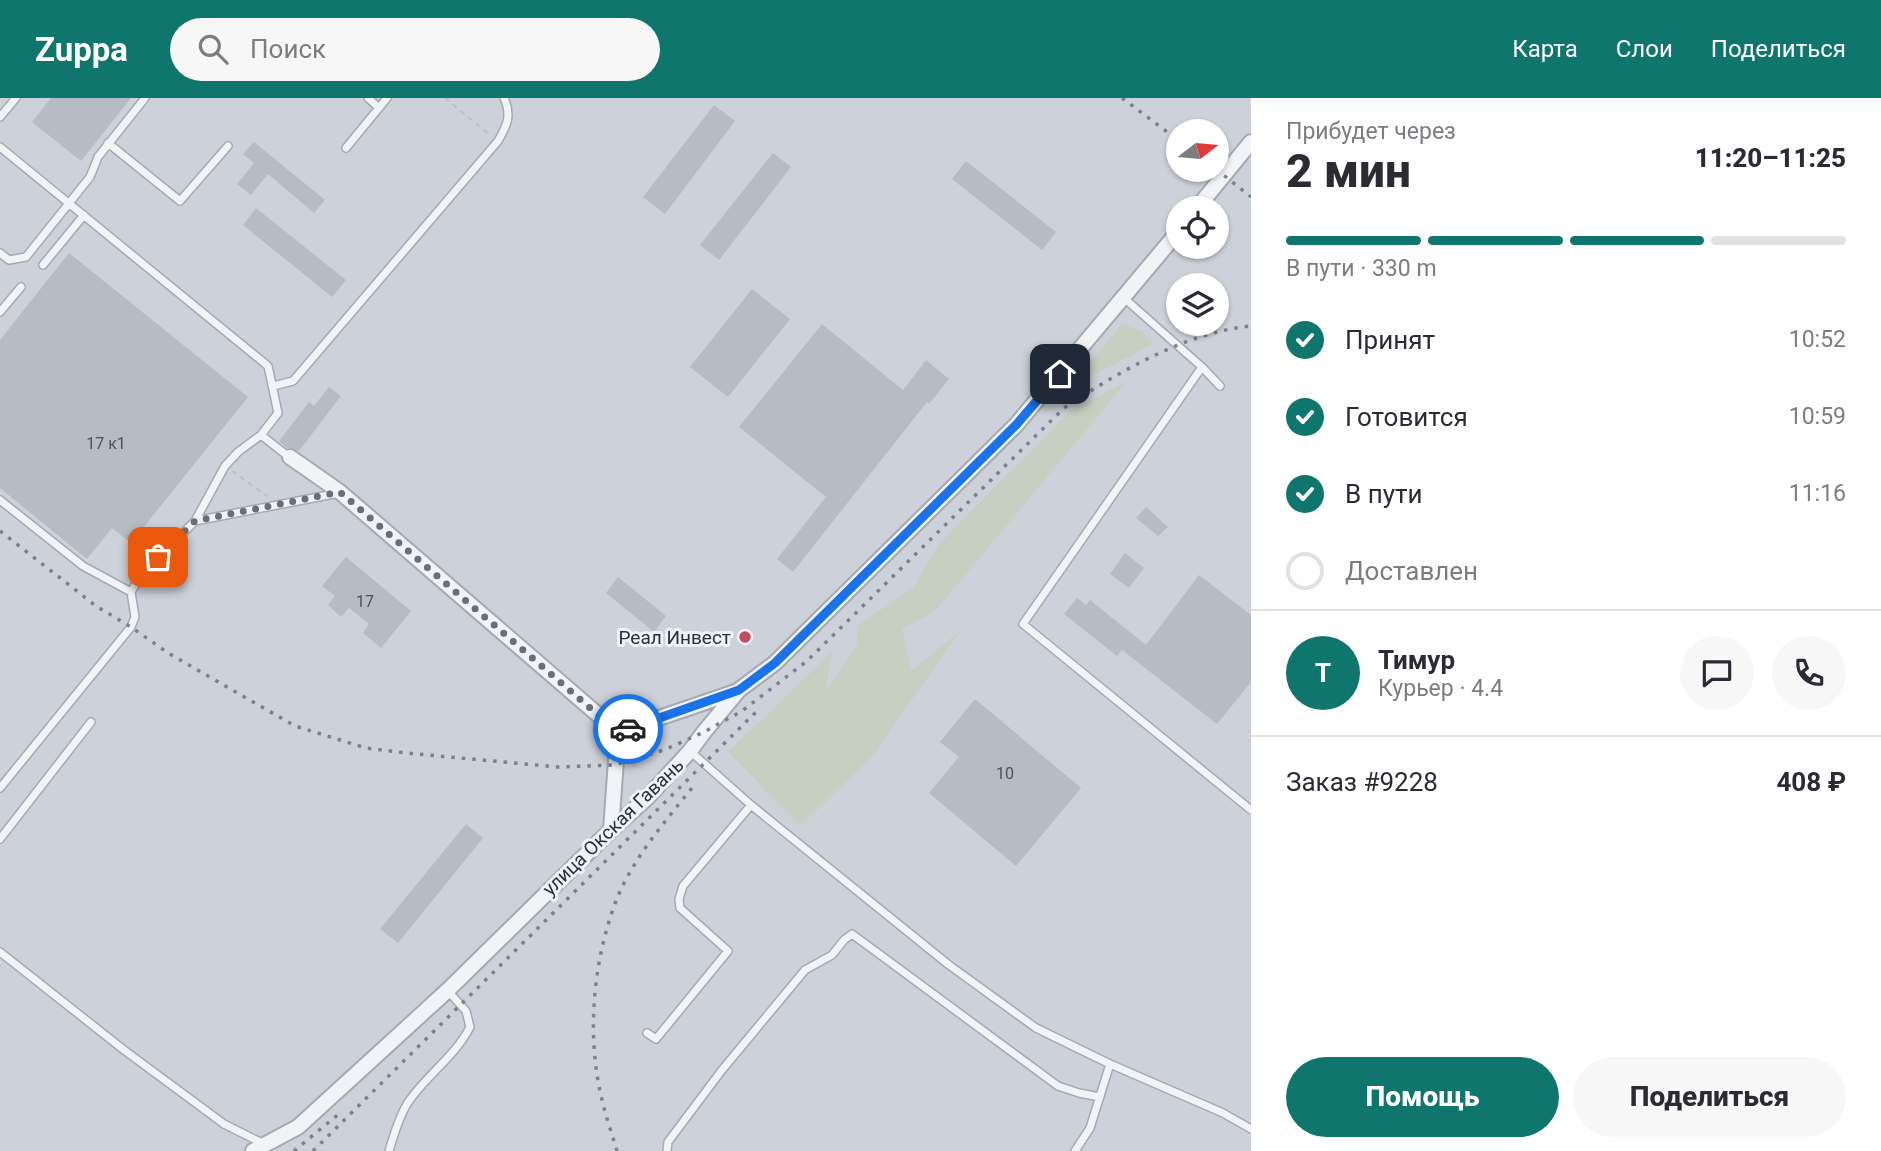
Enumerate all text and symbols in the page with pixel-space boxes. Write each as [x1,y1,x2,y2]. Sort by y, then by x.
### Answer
search box [170,18,660,81]
text: Zuppa [35,30,128,69]
icon: search [194,30,232,68]
text: Поиск [250,34,326,64]
text: Карта [1512,35,1578,63]
text: Слои [1616,35,1673,63]
text: Поделиться [1711,35,1846,63]
text: Прибудет через [1286,118,1456,145]
north arrow [1166,119,1228,182]
map controls [1166,119,1229,336]
text: 11:20–11:25 [1695,143,1846,173]
text: 2 мин [1286,144,1411,198]
button: locate [1166,196,1229,259]
text: В пути · 330 m [1286,255,1437,282]
button: layers [1166,273,1229,336]
icon: check [1286,321,1324,359]
text: Принят [1345,325,1435,355]
text: 10:52 [1789,326,1846,353]
pin [1030,344,1090,404]
icon: home [1041,355,1079,393]
icon: check [1286,398,1324,436]
text: Готовится [1345,402,1468,432]
text: 10:59 [1789,403,1846,430]
house number: 17 к1 [86,434,126,453]
icon: check [1286,475,1324,513]
text: В пути [1345,479,1422,509]
text: 11:16 [1789,480,1846,507]
pin [128,527,188,587]
icon: bag [139,538,177,576]
text: Доставлен [1345,556,1478,586]
house number: 17 [356,592,374,611]
place label: Реал Инвест [618,626,731,649]
marker: Реал Инвест [737,629,753,645]
button: chat [1680,636,1754,710]
button: phone [1772,636,1846,710]
text: Тимур [1378,645,1455,675]
text: Т [1315,658,1331,688]
text: Курьер · 4.4 [1378,675,1503,702]
courier [593,694,663,764]
icon: car [609,710,647,748]
street label: улица Окская Гавань [538,754,688,900]
house number: 10 [996,764,1014,783]
text: Заказ #9228 [1286,767,1438,797]
text: 408 ₽ [1776,767,1846,797]
button: Помощь [1286,1057,1559,1137]
button: Поделиться [1573,1057,1846,1137]

